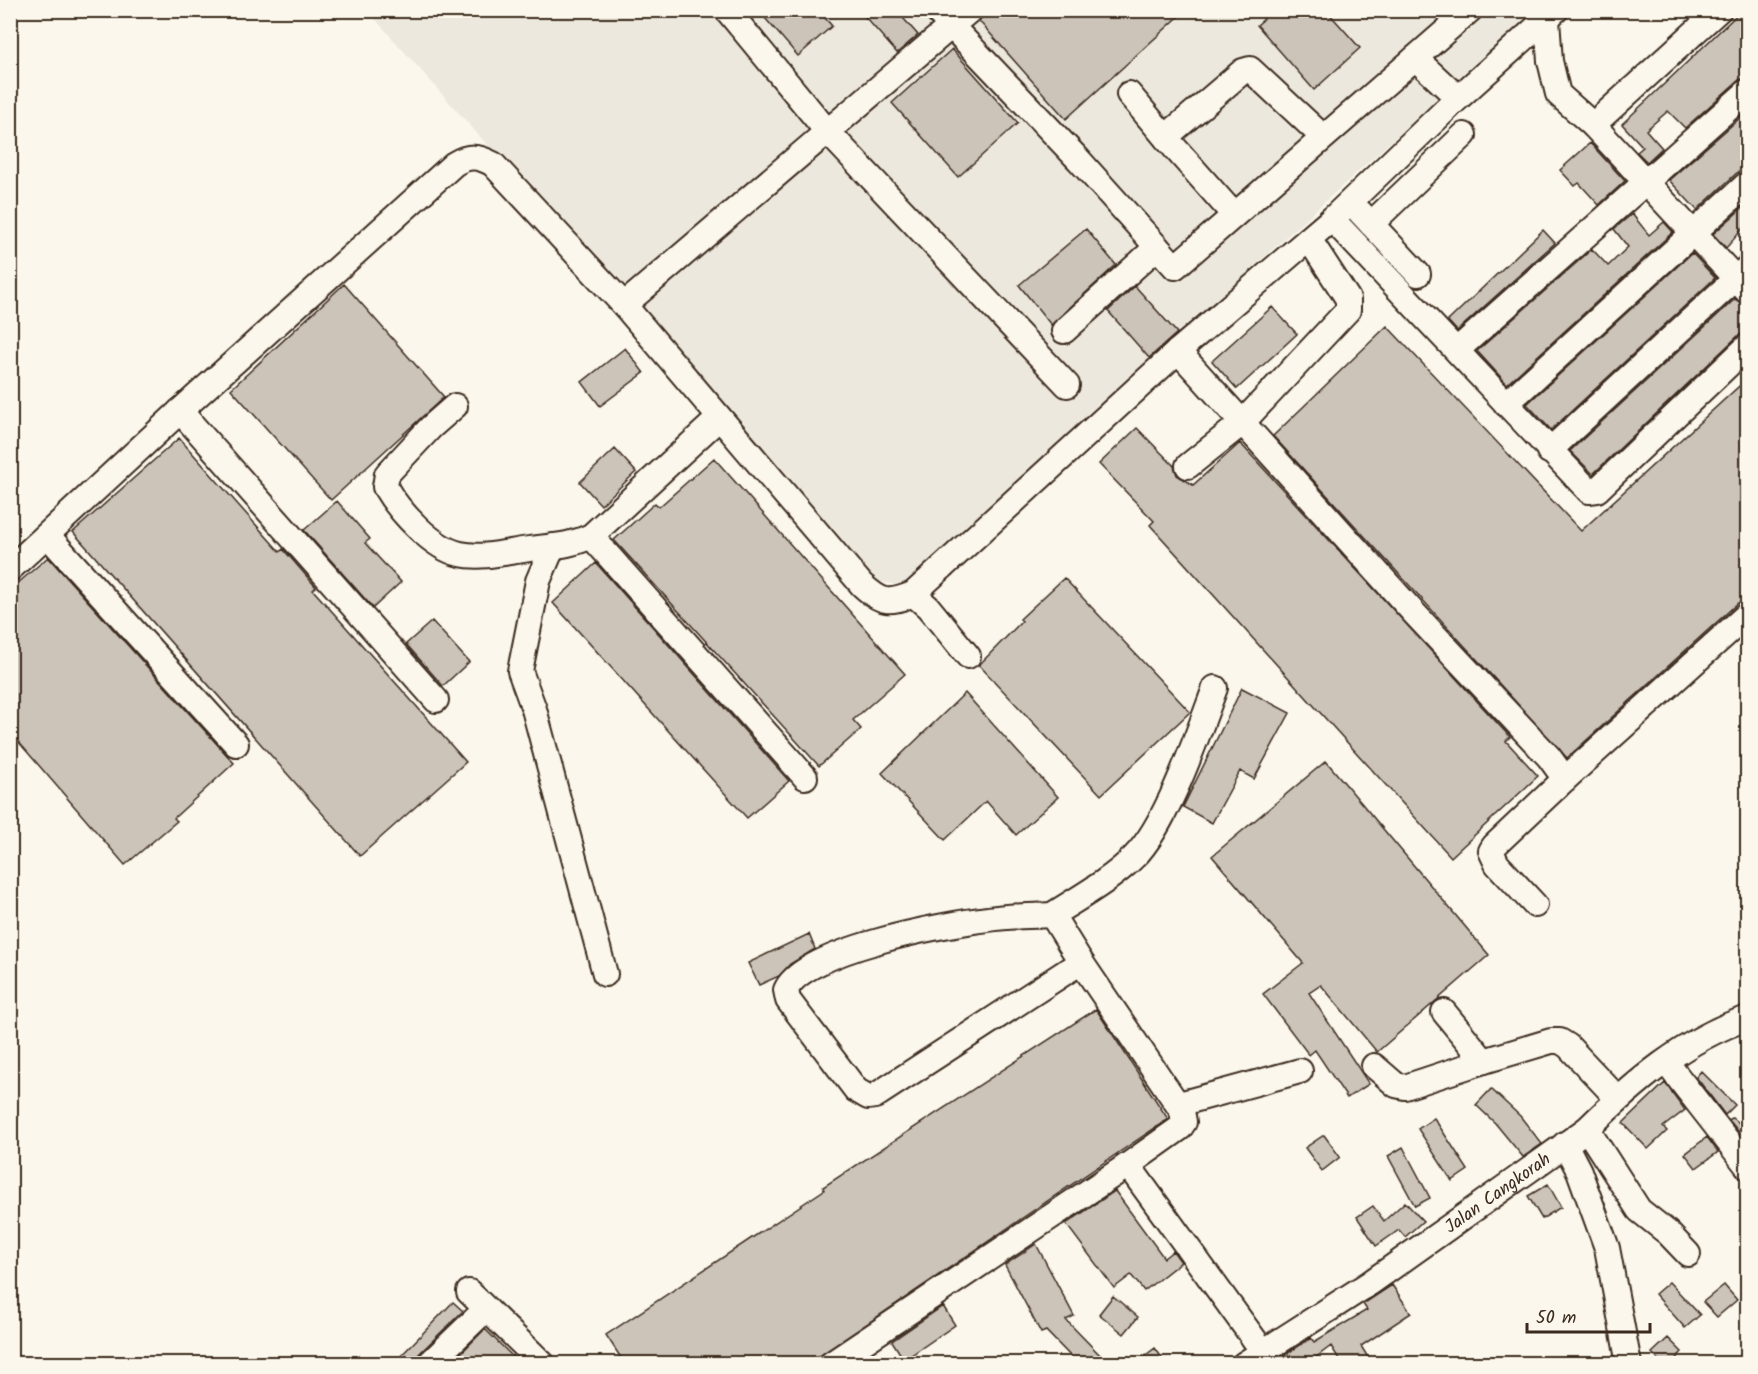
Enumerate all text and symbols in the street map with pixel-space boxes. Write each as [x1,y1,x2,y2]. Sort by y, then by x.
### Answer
street label: Jalan Cangkorah [1439,1146,1557,1242]
scale bar [1527,1296,1650,1334]
text: 50 m [1536,1304,1576,1333]

